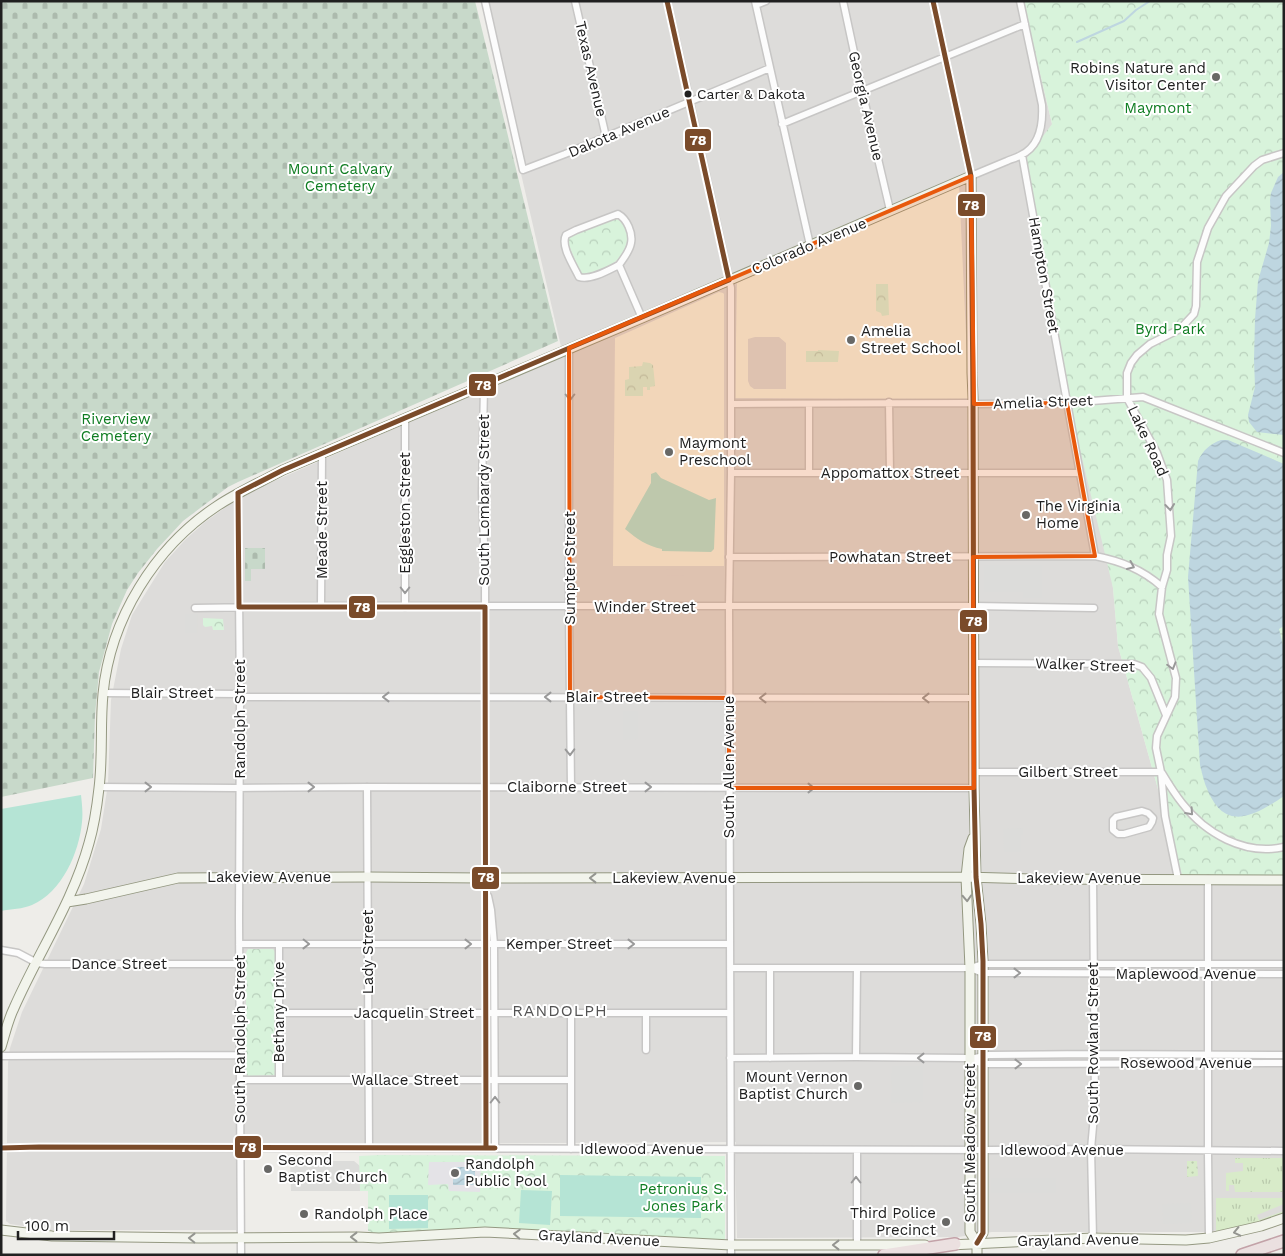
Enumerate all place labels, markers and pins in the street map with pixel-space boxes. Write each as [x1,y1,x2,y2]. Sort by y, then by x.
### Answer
place label: Robins Nature and Visitor Center [1070,59,1206,94]
marker: Robins Nature and Visitor Center [1210,71,1222,83]
place label: Carter & Dakota [697,86,805,102]
marker: Carter & Dakota [683,89,693,99]
place label: Amelia Street School [861,322,962,357]
marker: Amelia Street School [845,334,857,346]
place label: Maymont Preschool [679,434,751,469]
marker: Maymont Preschool [663,446,675,458]
place label: The Virginia Home [1036,497,1121,532]
marker: The Virginia Home [1020,509,1032,521]
place label: Mount Vernon Baptist Church [738,1068,848,1103]
marker: Mount Vernon Baptist Church [852,1080,864,1092]
place label: Second Baptist Church [278,1151,388,1186]
place label: Randolph Public Pool [465,1155,547,1190]
marker: Second Baptist Church [262,1163,274,1175]
marker: Randolph Public Pool [449,1167,461,1179]
place label: Third Police Precinct [850,1204,937,1239]
place label: Randolph Place [314,1205,428,1223]
marker: Randolph Place [298,1208,310,1220]
marker: Third Police Precinct [940,1216,952,1228]

